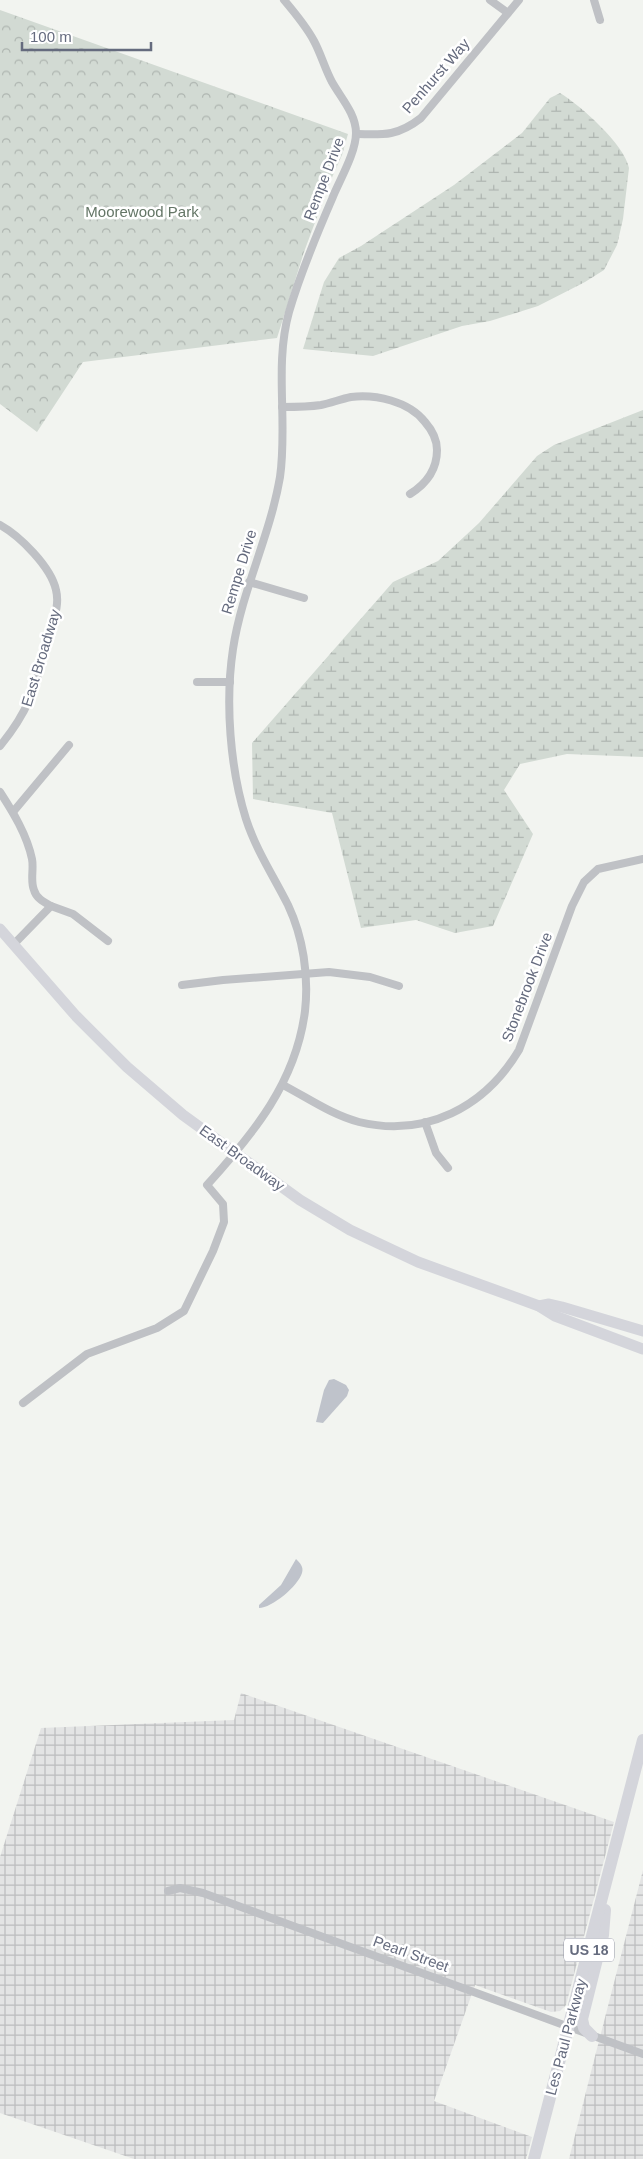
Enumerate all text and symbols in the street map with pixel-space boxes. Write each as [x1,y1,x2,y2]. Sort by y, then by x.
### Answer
scale bar [22,20,151,52]
text: 100 m [30,28,72,45]
street label: Penhurst Way [398,34,473,117]
street label: Rempe Drive [300,135,347,223]
park label: Moorewood Park [85,203,199,220]
street label: Rempe Drive [218,528,259,616]
street label: East Broadway [18,607,64,709]
street label: Stonebrook Drive [498,930,555,1044]
street label: East Broadway [196,1121,289,1194]
street label: Pearl Street [371,1932,452,1975]
road number: US 18 [564,1938,614,1962]
street label: Les Paul Parkway [542,1976,589,2097]

